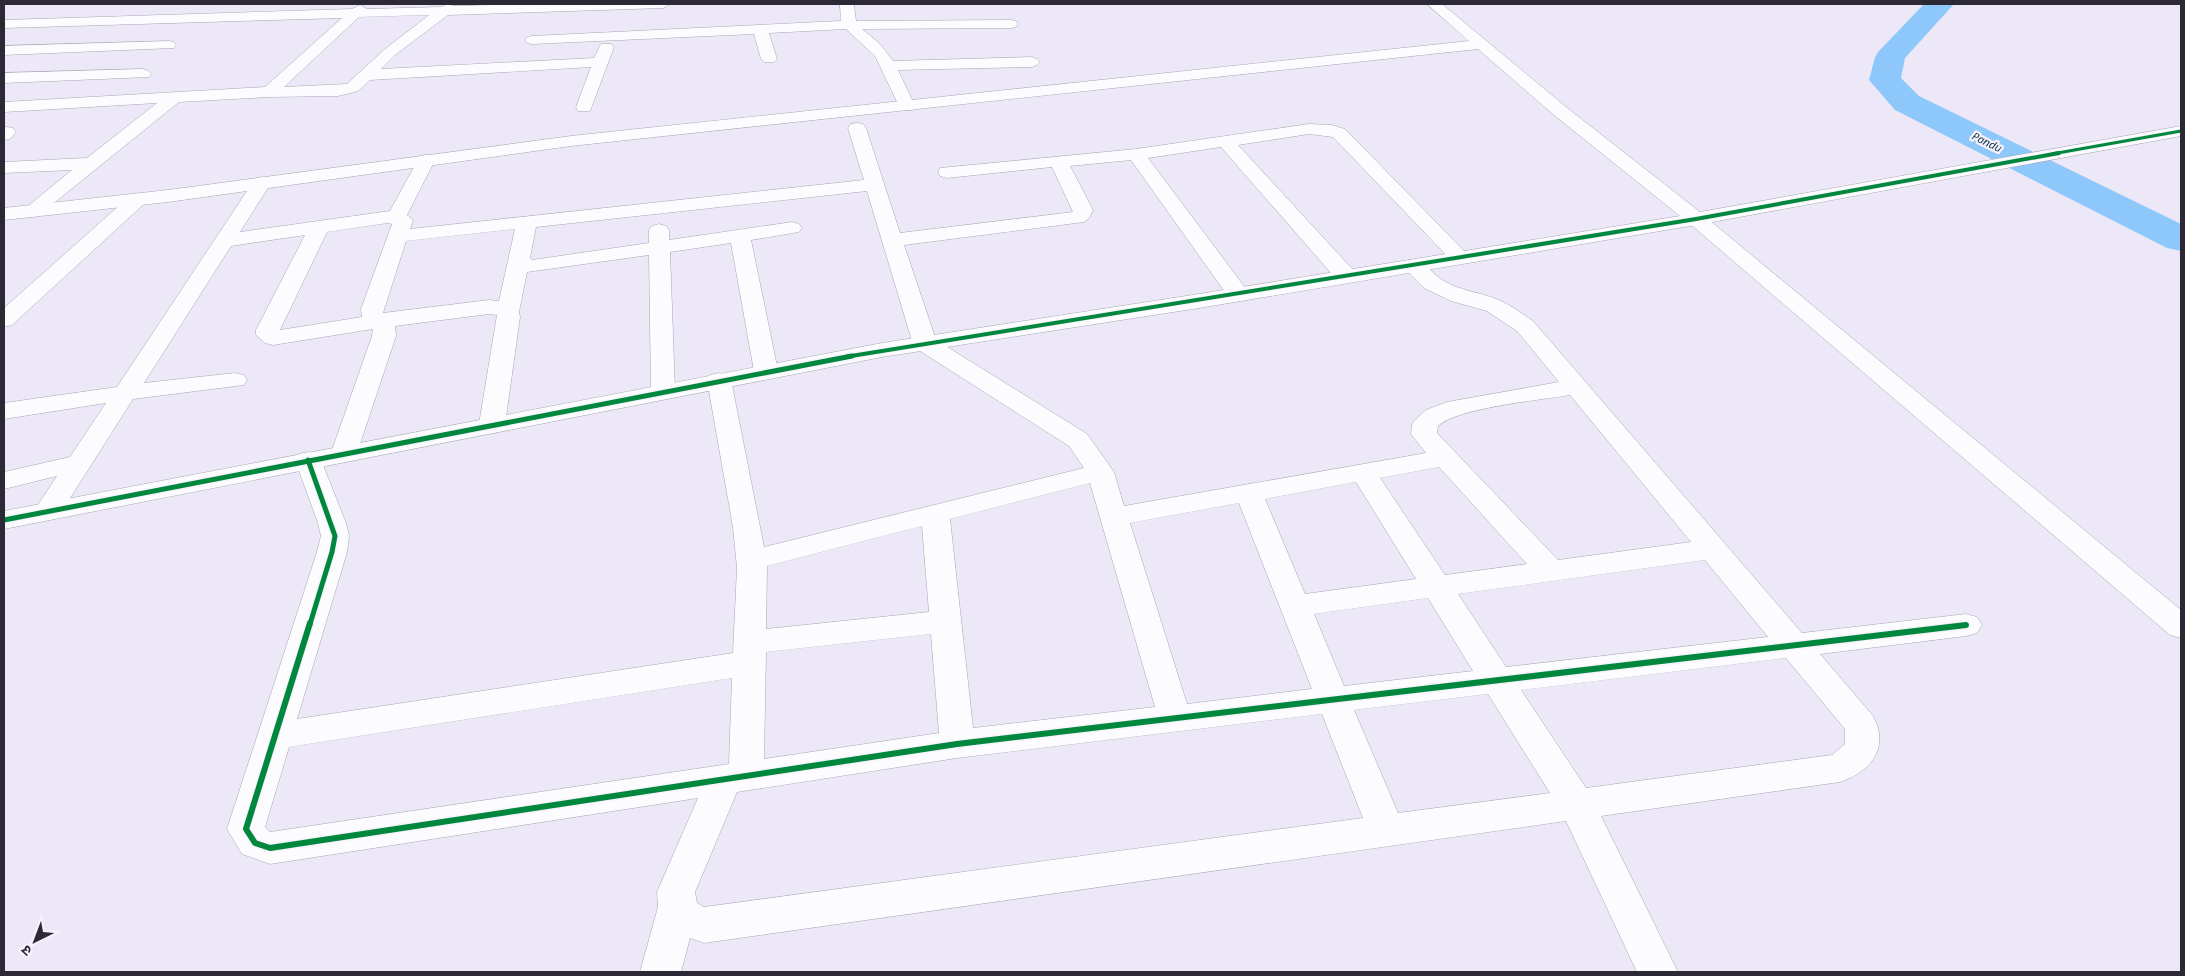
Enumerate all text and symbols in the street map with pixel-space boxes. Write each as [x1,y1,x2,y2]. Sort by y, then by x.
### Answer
water label: Pandu [1970,128,2005,155]
north arrow [10,916,60,966]
text: उ [16,941,35,961]

